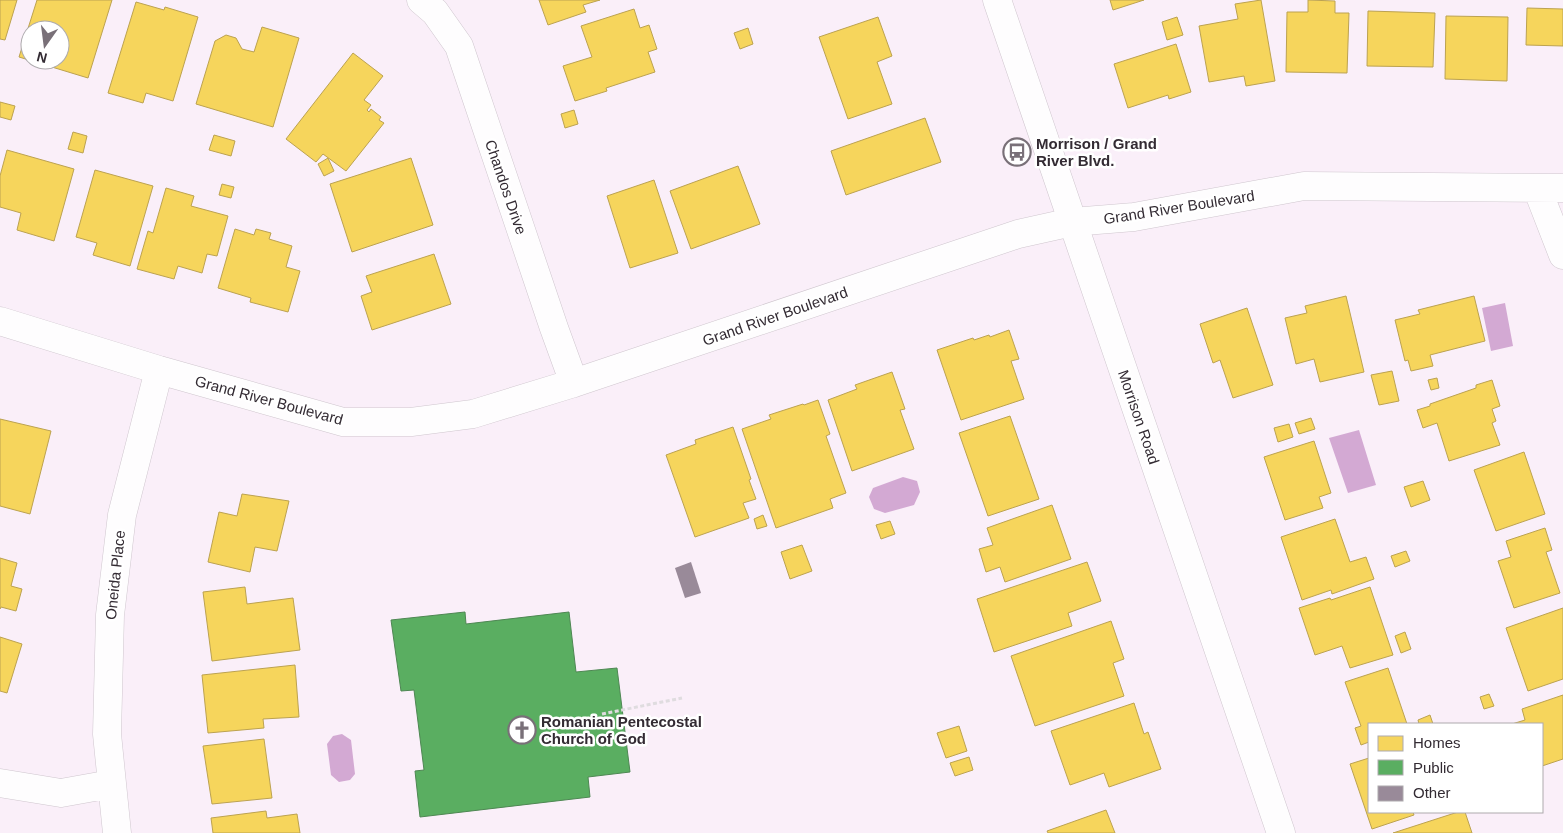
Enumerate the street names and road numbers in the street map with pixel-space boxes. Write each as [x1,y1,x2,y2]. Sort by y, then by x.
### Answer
street label: Chandos Drive [482,137,530,237]
street label: Grand River Boulevard [1102,187,1256,227]
street label: Grand River Boulevard [700,283,850,349]
street label: Morrison Road [1115,368,1163,466]
street label: Grand River Boulevard [193,372,345,428]
street label: Oneida Place [102,529,128,621]

